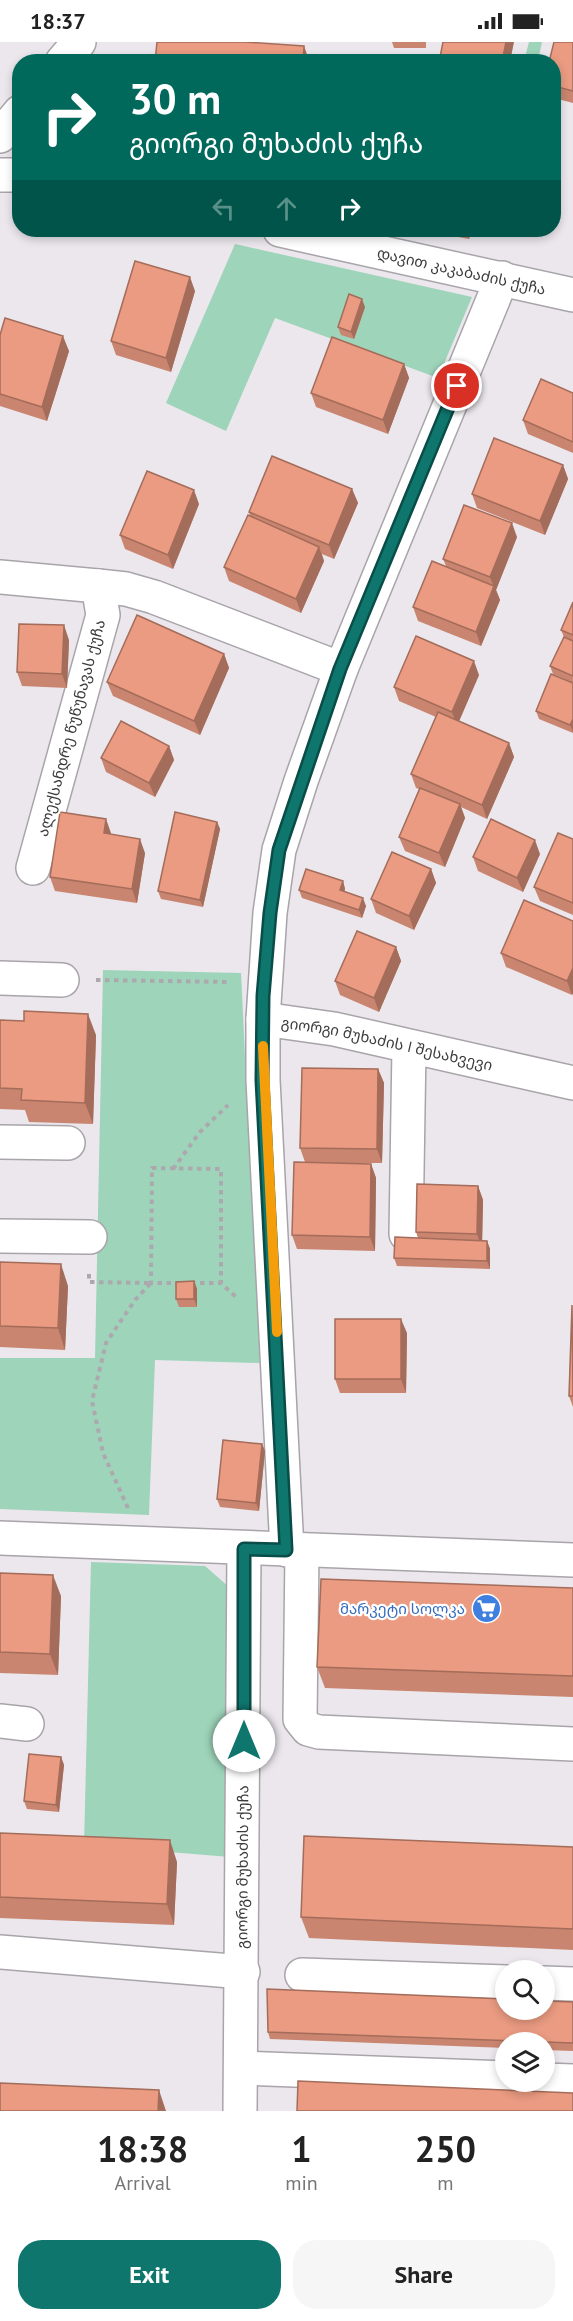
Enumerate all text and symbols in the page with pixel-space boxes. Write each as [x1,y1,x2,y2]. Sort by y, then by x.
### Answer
text: 18:37 [30,7,86,35]
text: 30 m [129,71,221,126]
icon: right [30,78,108,156]
text: გიორგი მუხაძის ქუჩა [129,126,423,160]
icon: left [207,192,240,225]
icon: ahead [270,192,303,225]
icon: right [333,192,366,225]
street label: დავით კაკაბაძის ქუჩა [375,242,548,298]
pin [431,360,482,411]
icon: arrive [440,369,473,402]
street label: ალექსანდრე წუწუნავას ქუჩა [33,617,109,839]
street label: გიორგი მუხაძის I შესახვევი [280,1012,495,1074]
supermarket icon: მარკეტი სოლკა [470,1592,502,1624]
place label: მარკეტი სოლკა [340,1599,465,1618]
position arrow [212,1709,276,1773]
street label: გიორგი მუხაძის ქუჩა [232,1785,252,1949]
map controls [495,1960,555,2092]
button: search [495,1960,555,2020]
button: layers [495,2032,555,2092]
text: 18:38 [97,2125,188,2172]
text: 1 [291,2125,312,2172]
text: 250 [415,2125,476,2172]
text: Arrival [115,2170,171,2196]
text: min [285,2170,318,2196]
text: m [437,2170,454,2196]
button: Exit [18,2240,281,2309]
button: Share [293,2240,555,2309]

